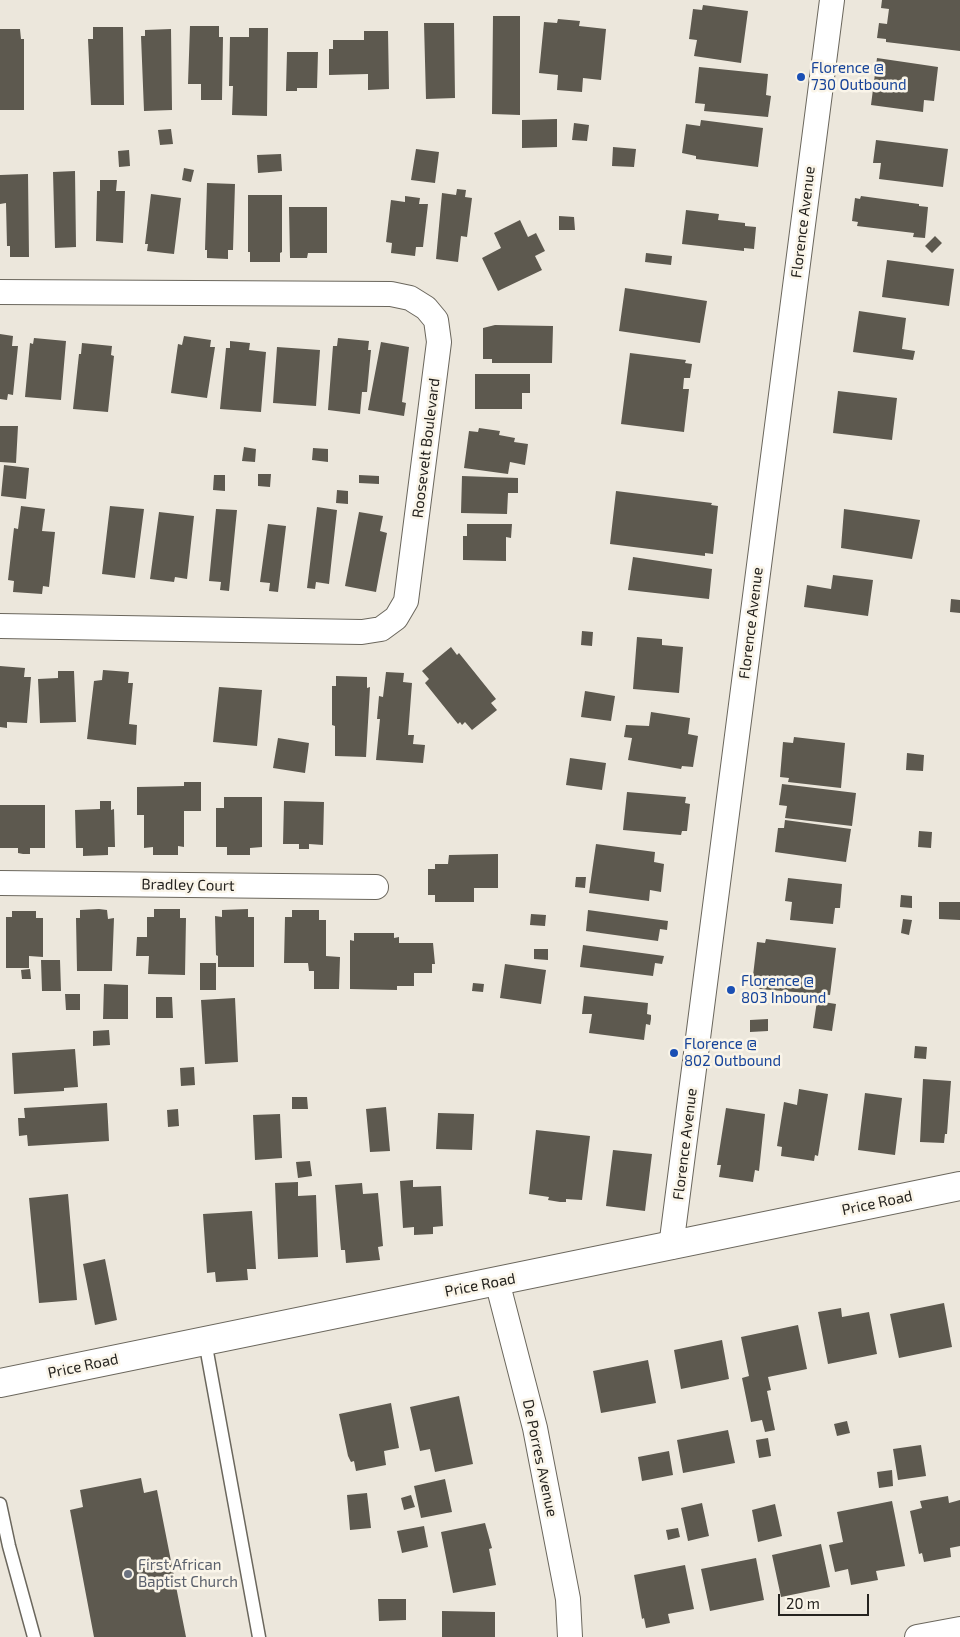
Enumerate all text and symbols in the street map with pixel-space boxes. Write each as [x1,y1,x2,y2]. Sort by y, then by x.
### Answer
place label: Florence @ 730 Outbound [811,59,907,94]
marker: Florence @ 730 Outbound [795,71,807,83]
street label: Florence Avenue [787,165,819,279]
street label: Roosevelt Boulevard [408,377,444,519]
street label: Florence Avenue [735,566,767,680]
street label: Bradley Court [141,875,235,895]
place label: Florence @ 803 Inbound [741,972,826,1007]
marker: Florence @ 803 Inbound [725,984,737,996]
place label: Florence @ 802 Outbound [684,1035,781,1070]
marker: Florence @ 802 Outbound [668,1047,680,1059]
street label: Florence Avenue [669,1087,701,1201]
street label: Price Road [840,1187,914,1219]
street label: Price Road [443,1269,517,1301]
street label: Price Road [46,1350,120,1382]
street label: De Porres Avenue [519,1398,561,1518]
place label: First African Baptist Church [138,1556,238,1591]
marker: First African Baptist Church [122,1568,134,1580]
scale bar [780,1584,871,1616]
text: 20 m [786,1594,820,1612]

